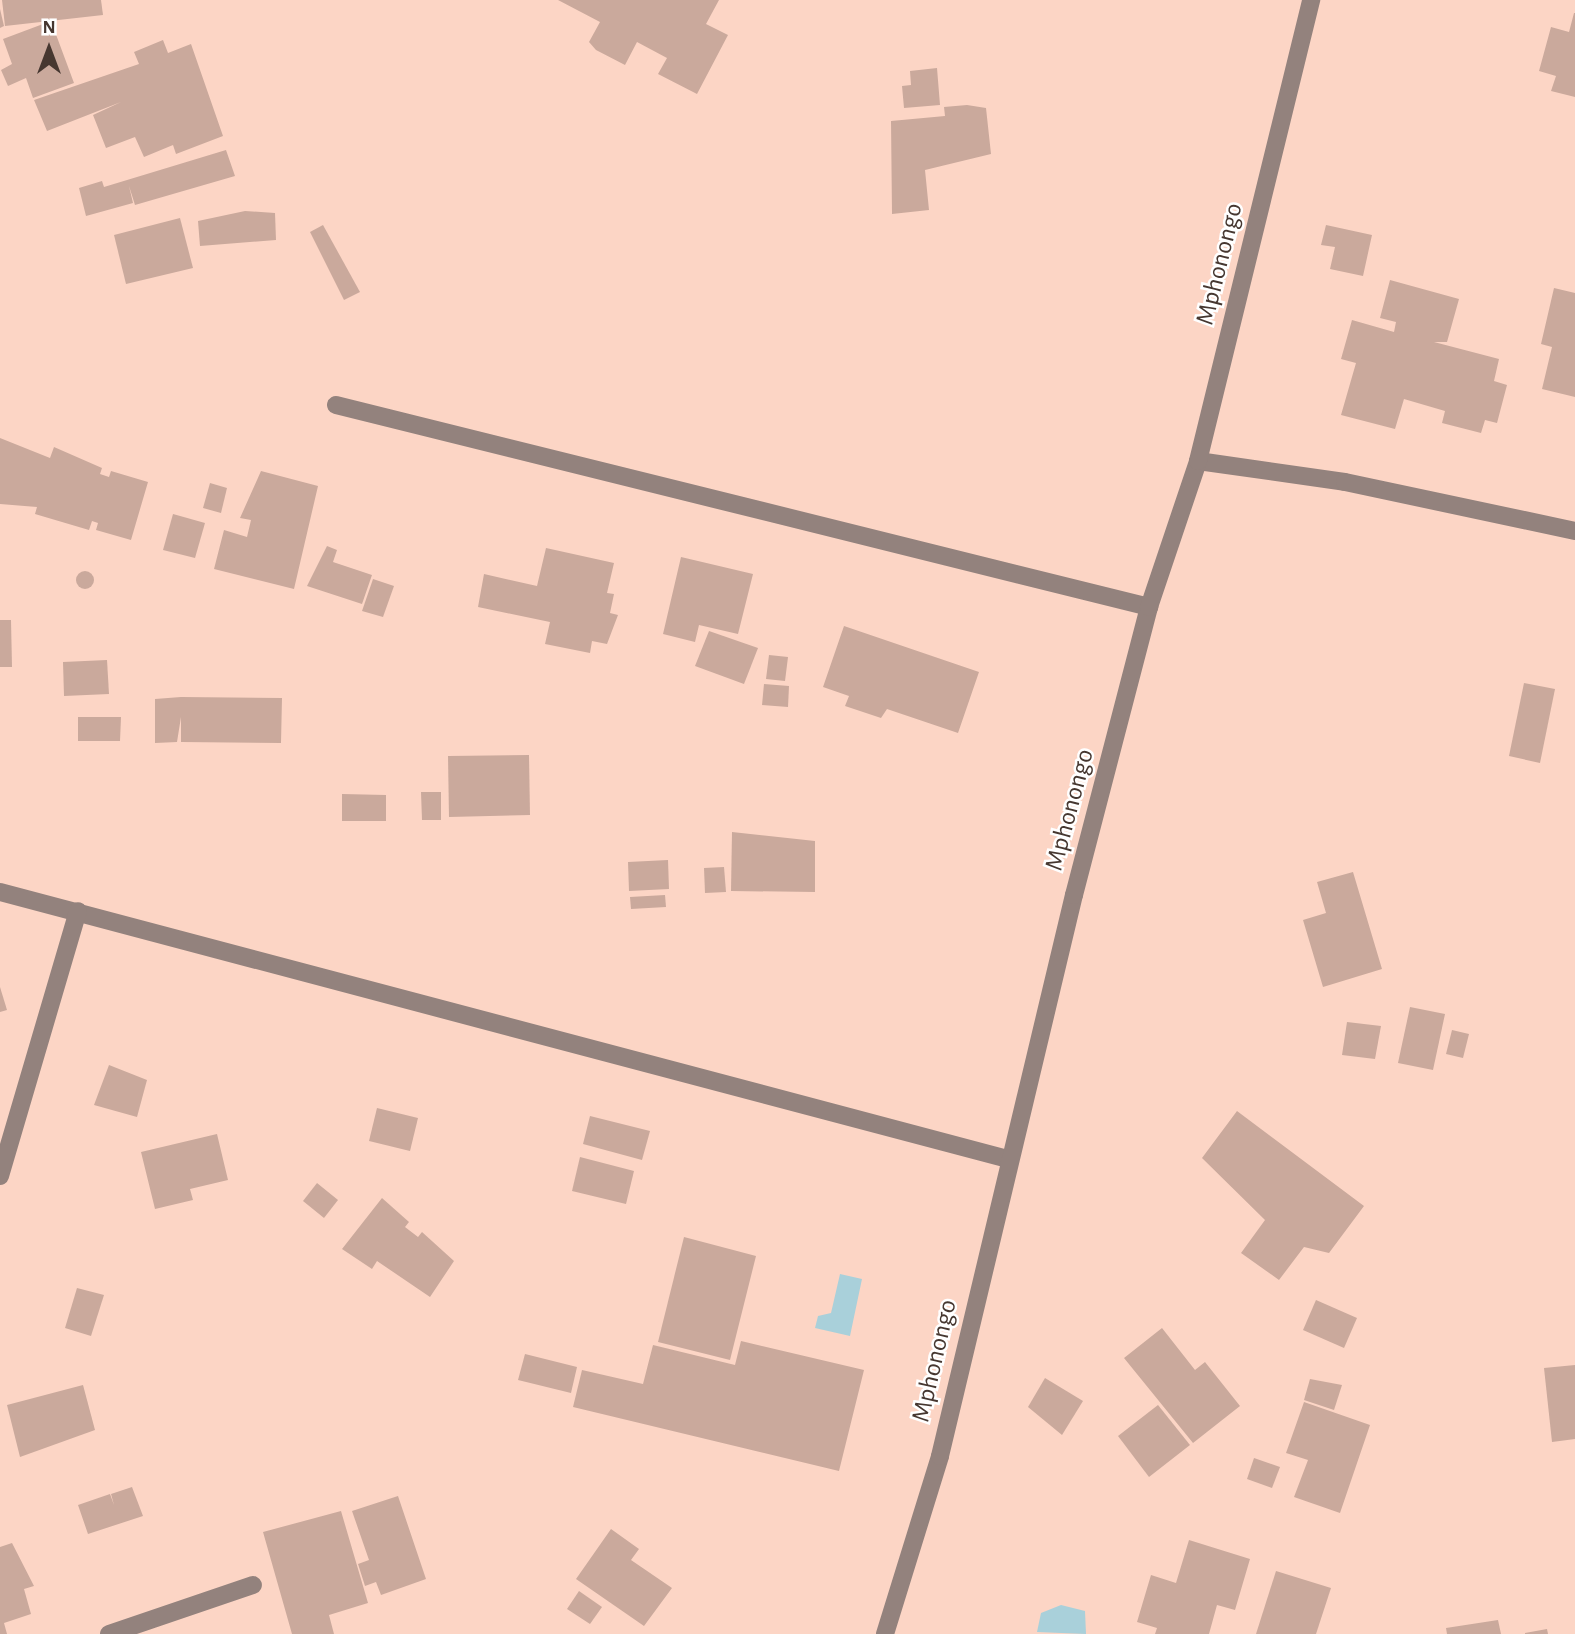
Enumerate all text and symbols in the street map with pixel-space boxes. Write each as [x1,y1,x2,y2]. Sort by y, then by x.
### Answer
north arrow [14,14,84,84]
text: N [42,18,56,37]
street label: Mphonongo [1190,200,1250,328]
street label: Mphonongo [1039,746,1101,874]
street label: Mphonongo [906,1297,964,1425]

